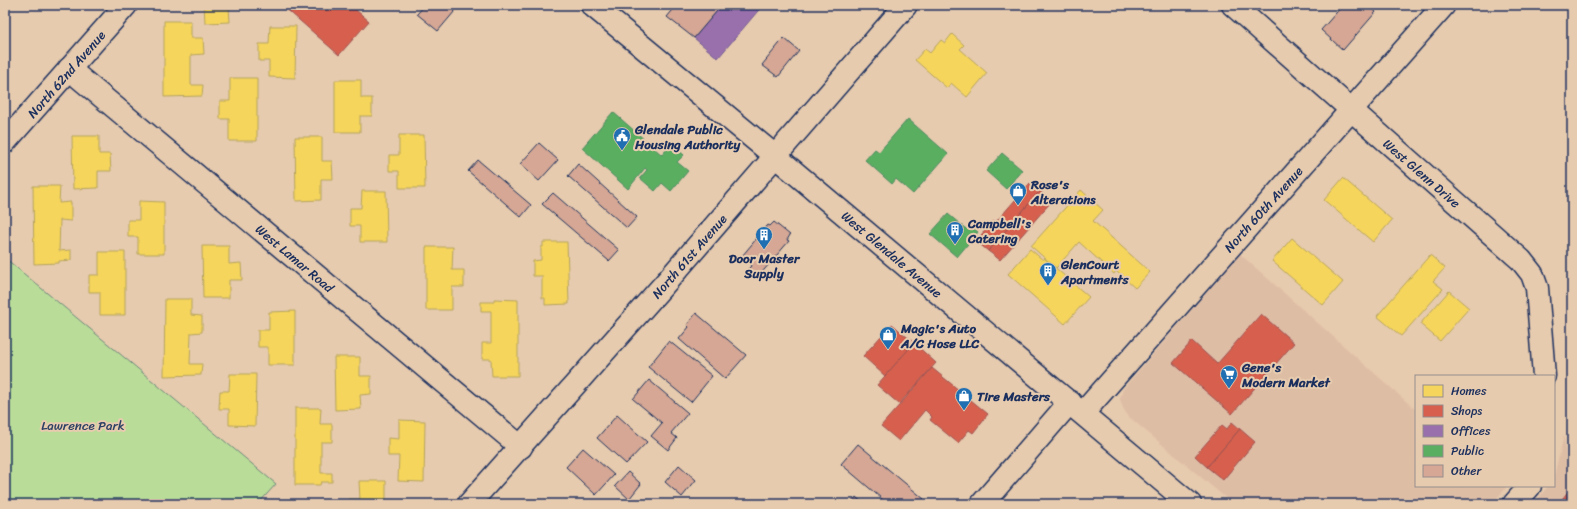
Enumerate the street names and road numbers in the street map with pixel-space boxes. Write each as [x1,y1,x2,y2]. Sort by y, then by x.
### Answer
street label: North 62nd Avenue [21,25,111,124]
street label: West Glenn Drive [1378,133,1466,214]
street label: North 60th Avenue [1218,161,1309,258]
street label: West Glendale Avenue [836,205,948,304]
street label: North 61st Avenue [646,209,733,304]
street label: West Lamar Road [250,218,340,299]

